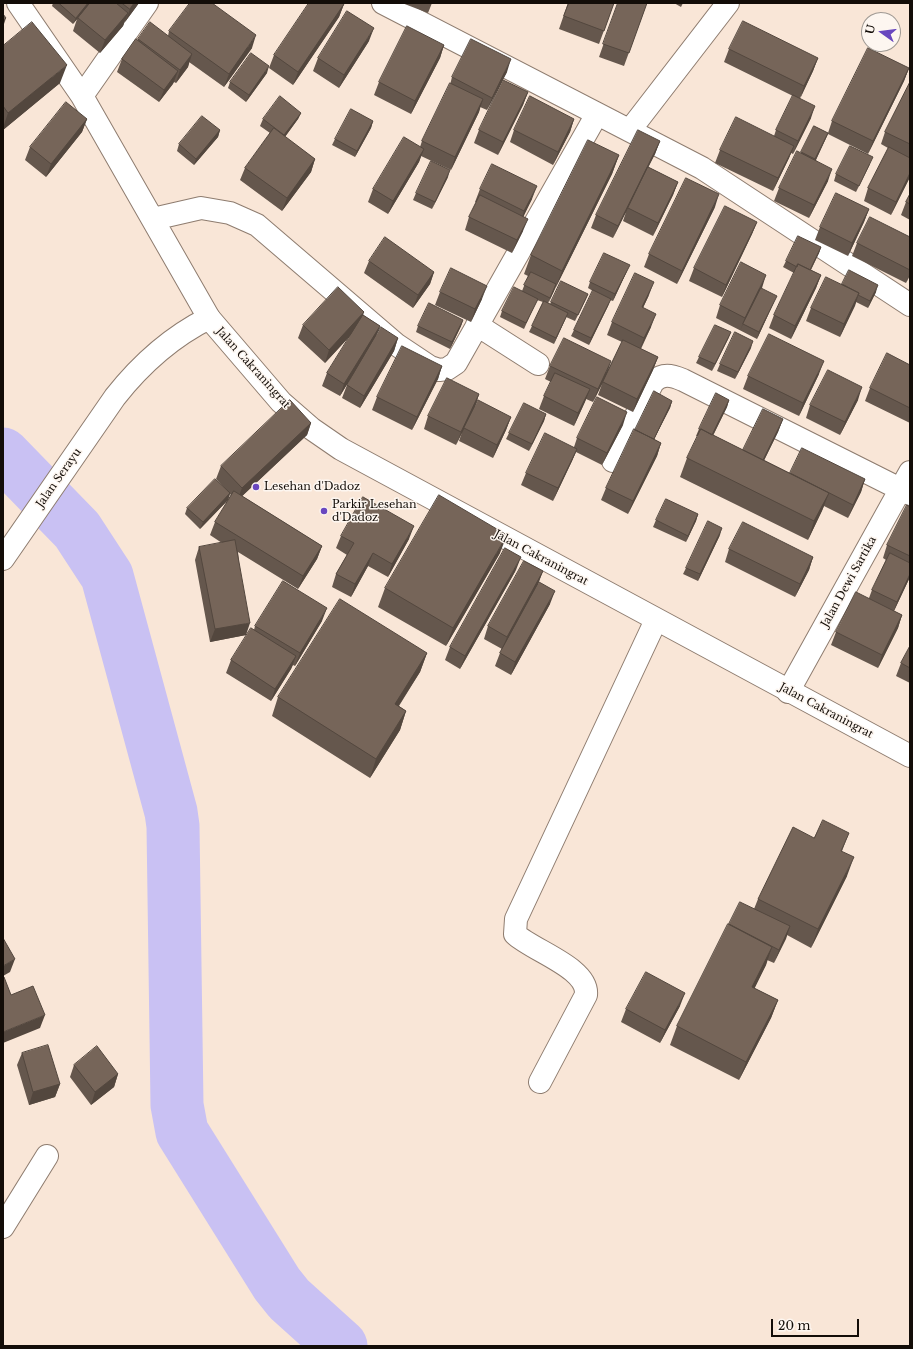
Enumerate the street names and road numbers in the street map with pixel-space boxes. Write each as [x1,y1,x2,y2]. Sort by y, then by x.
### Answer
street label: Jalan Cakraningrat [213,325,293,411]
street label: Jalan Serayu [34,446,84,510]
street label: Jalan Cakraningrat [492,528,590,588]
street label: Jalan Dewi Sartika [819,534,879,630]
street label: Jalan Cakraningrat [777,681,875,741]

